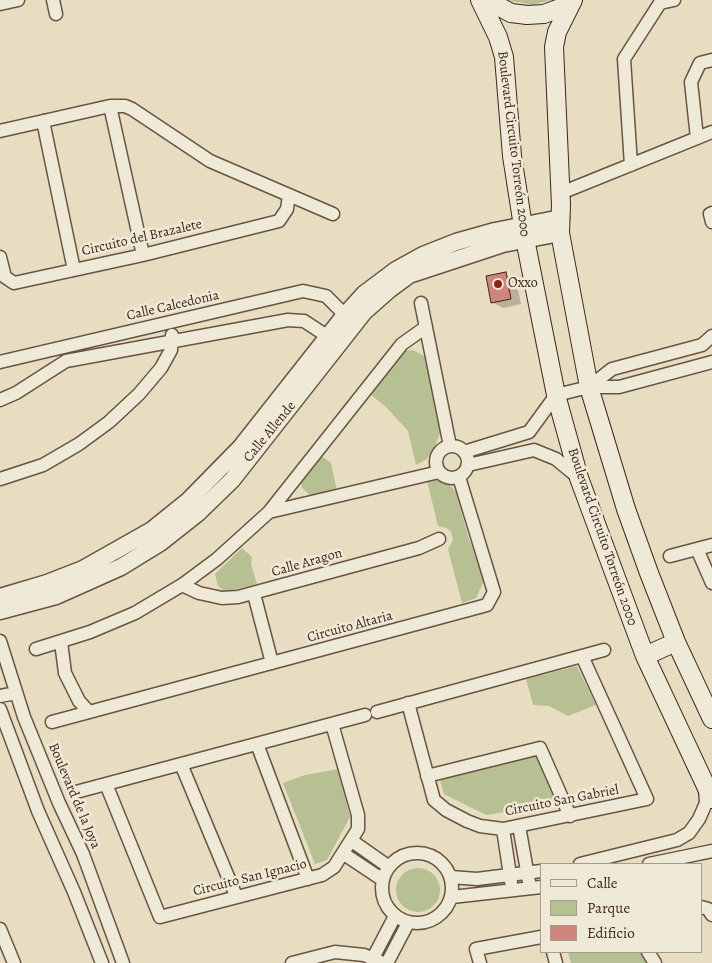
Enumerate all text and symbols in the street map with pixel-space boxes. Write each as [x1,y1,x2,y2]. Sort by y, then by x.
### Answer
street label: Boulevard Circuito Torreón 2000 [493,50,533,238]
street label: Circuito del Brazalete [80,216,204,260]
place label: Oxxo [508,276,538,292]
marker: Oxxo [492,278,504,290]
street label: Calle Calcedonia [125,287,221,325]
street label: Calle Allende [240,398,300,466]
street label: Boulevard Circuito Torreón 2000 [564,446,640,628]
street label: Calle Aragon [270,545,344,581]
street label: Circuito Altaria [305,608,395,646]
street label: Boulevard de la Joya [44,741,104,851]
street label: Circuito San Gabriel [504,782,620,820]
street label: Circuito San Ignacio [191,856,309,900]
legend [540,863,702,953]
text: Calle [587,873,617,893]
text: Parque [587,898,630,918]
text: Edificio [587,923,635,943]

